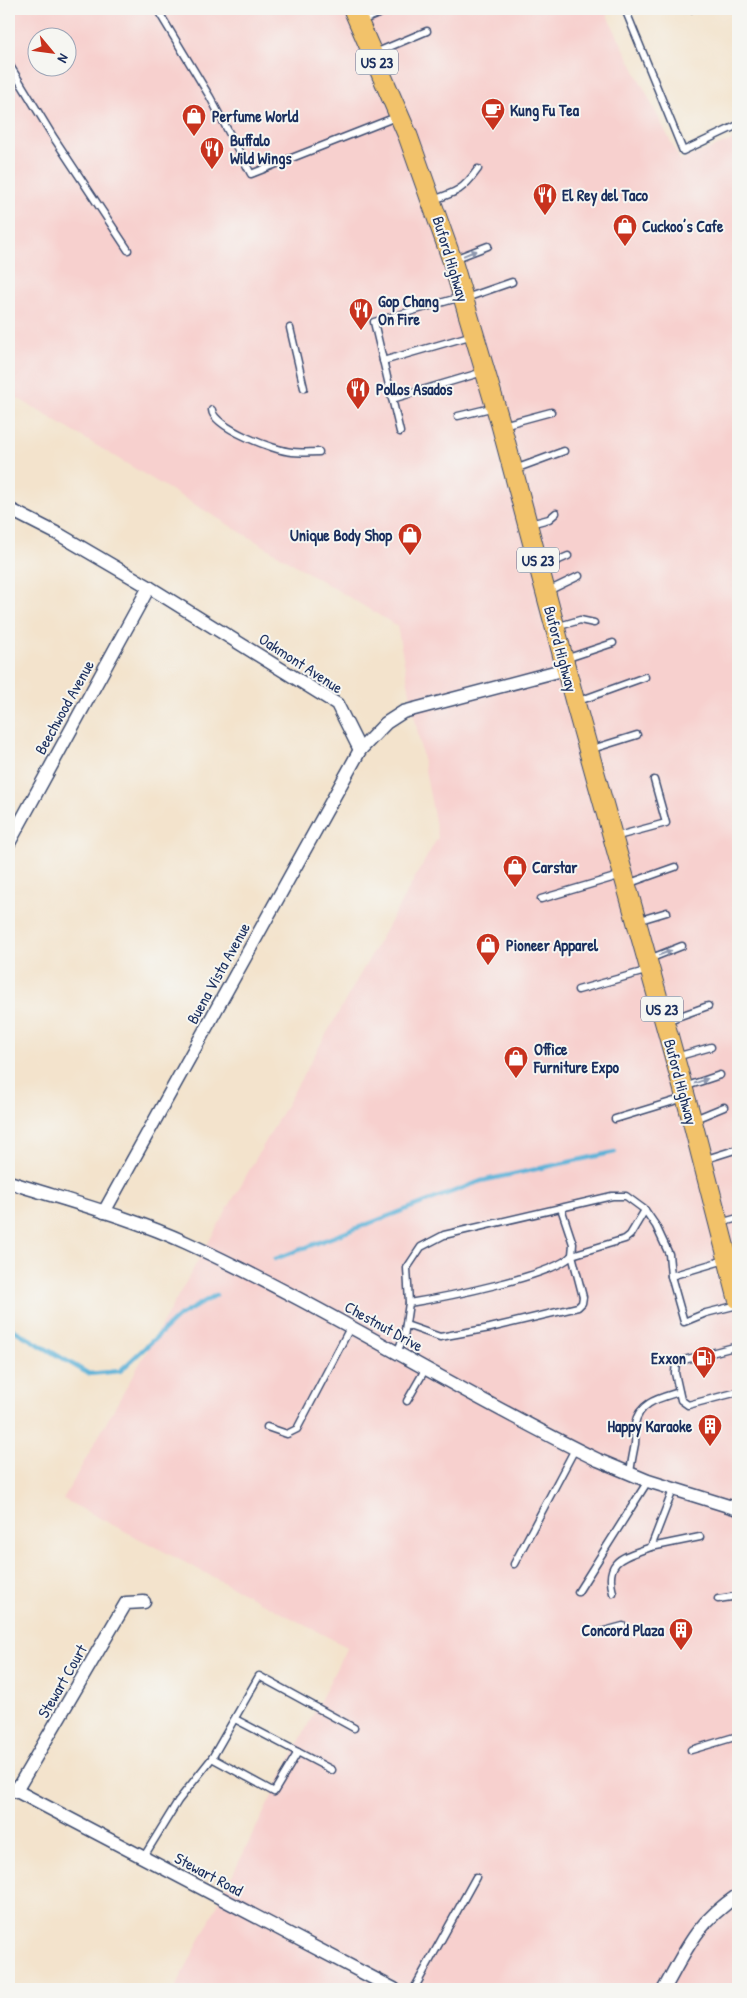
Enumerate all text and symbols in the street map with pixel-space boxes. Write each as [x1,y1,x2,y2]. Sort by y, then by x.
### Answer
north arrow [28,28,78,78]
road number: US 23 [356,50,398,74]
text: N [53,51,74,67]
cafe icon: Kung Fu Tea [480,97,506,131]
place label: Kung Fu Tea [510,99,580,122]
shop icon: Perfume World [181,103,207,137]
place label: Perfume World [212,105,299,127]
place label: Buffalo Wild Wings [230,129,292,170]
restaurant icon: Buffalo Wild Wings [199,136,225,170]
restaurant icon: El Rey del Taco [532,182,558,216]
place label: El Rey del Taco [562,184,649,207]
shop icon: Cuckoo’s Cafe [612,213,638,247]
street label: Buford Highway [428,214,474,305]
place label: Cuckoo’s Cafe [642,215,724,237]
one-way arrow [463,248,477,256]
place label: Gop Chang On Fire [378,290,439,330]
restaurant icon: Gop Chang On Fire [348,297,374,331]
restaurant icon: Pollos Asados [345,376,371,410]
place label: Pollos Asados [376,378,453,400]
shop icon: Unique Body Shop [397,522,423,556]
place label: Unique Body Shop [290,524,392,547]
road number: US 23 [517,548,559,572]
street label: Buford Highway [539,604,583,695]
street label: Oakmont Avenue [255,628,348,699]
street label: Beechwood Avenue [29,655,99,758]
shop icon: Carstar [502,854,528,888]
place label: Carstar [532,856,578,878]
street label: Buena Vista Avenue [181,918,255,1028]
shop icon: Pioneer Apparel [475,932,501,966]
place label: Pioneer Apparel [506,934,599,957]
one-way arrow [658,948,672,956]
road number: US 23 [641,996,683,1022]
street label: Buford Highway [659,1037,703,1128]
place label: Office Furniture Expo [533,1038,620,1079]
shop icon: Office Furniture Expo [503,1045,529,1079]
one-way arrow [694,1077,709,1085]
street label: Chestnut Drive [341,1295,428,1357]
fuel station icon: Exxon [691,1345,717,1379]
place label: Exxon [651,1347,686,1369]
building icon: Happy Karaoke [697,1413,723,1447]
place label: Happy Karaoke [608,1415,693,1438]
building icon: Concord Plaza [668,1617,694,1651]
place label: Concord Plaza [581,1619,665,1641]
street label: Stewart Court [32,1640,92,1722]
street label: Stewart Road [171,1847,247,1901]

